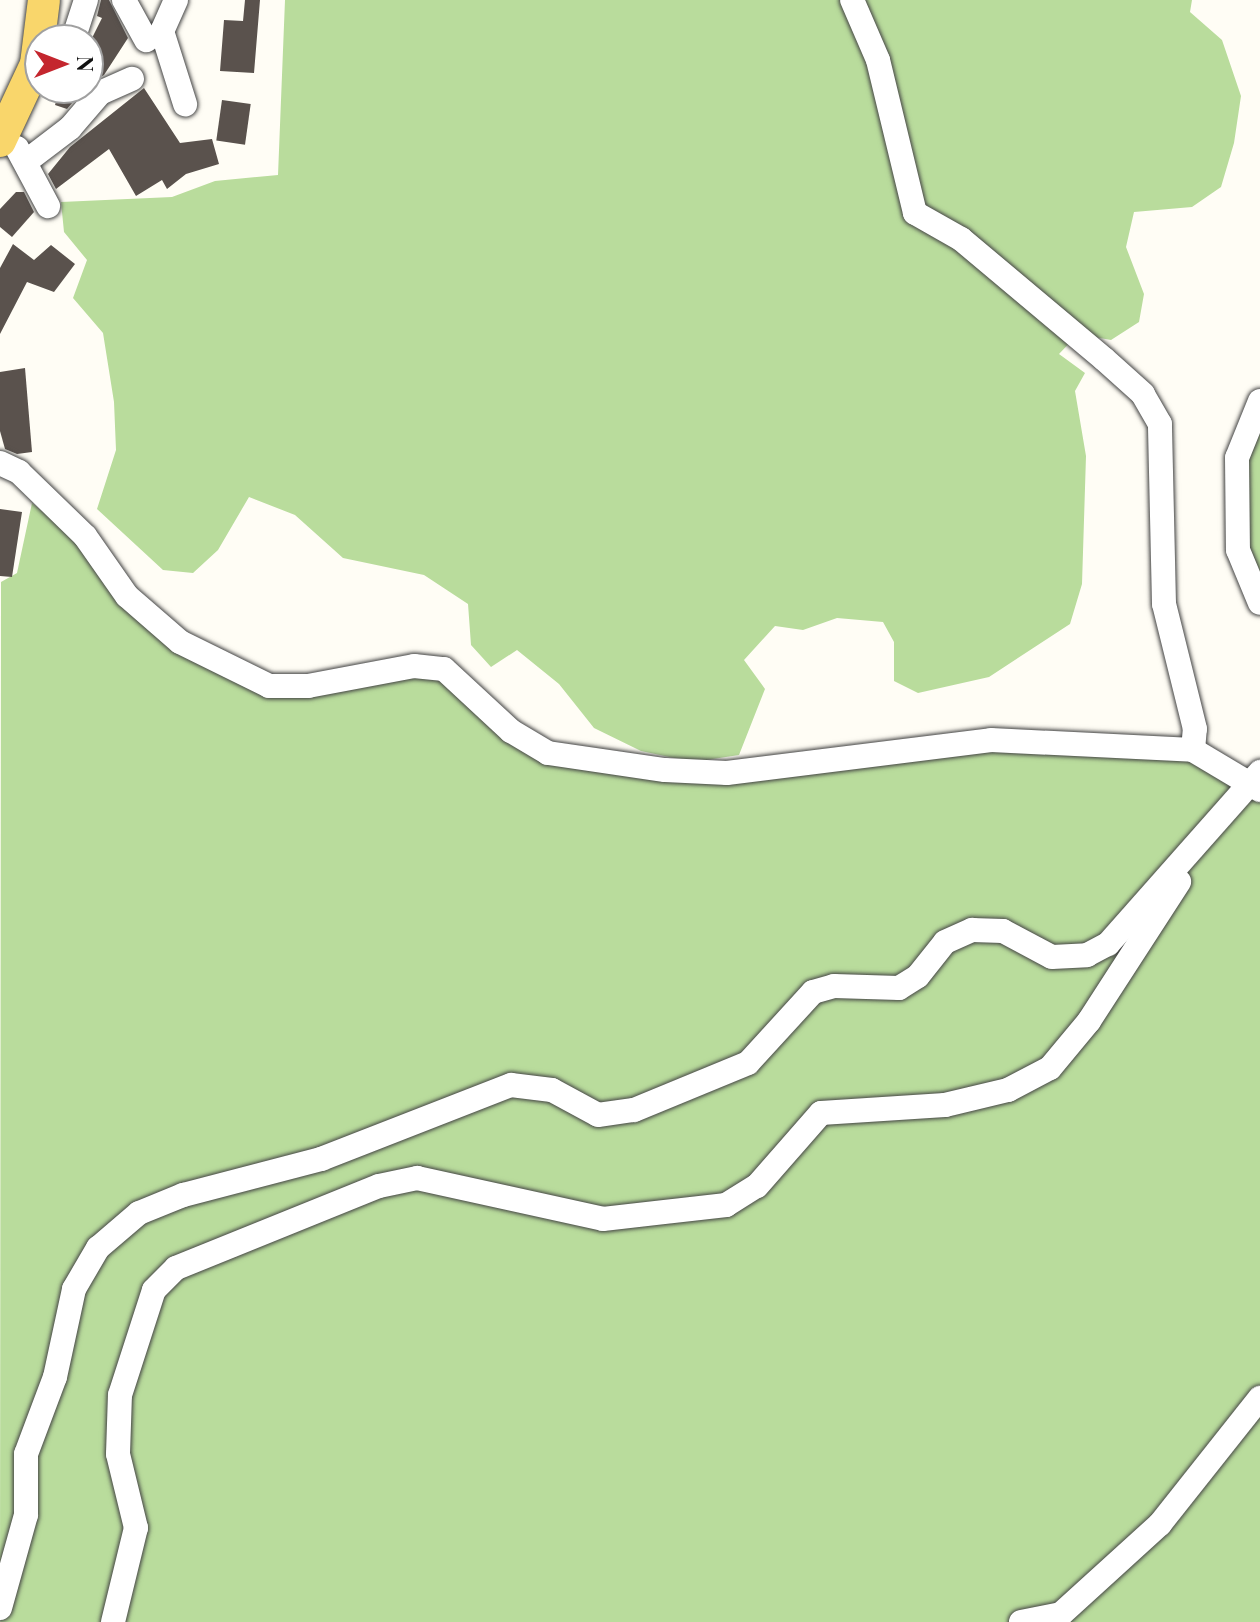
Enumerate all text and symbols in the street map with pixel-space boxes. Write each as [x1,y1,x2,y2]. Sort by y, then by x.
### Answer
north arrow [24,24,104,104]
text: N [71,56,101,72]

